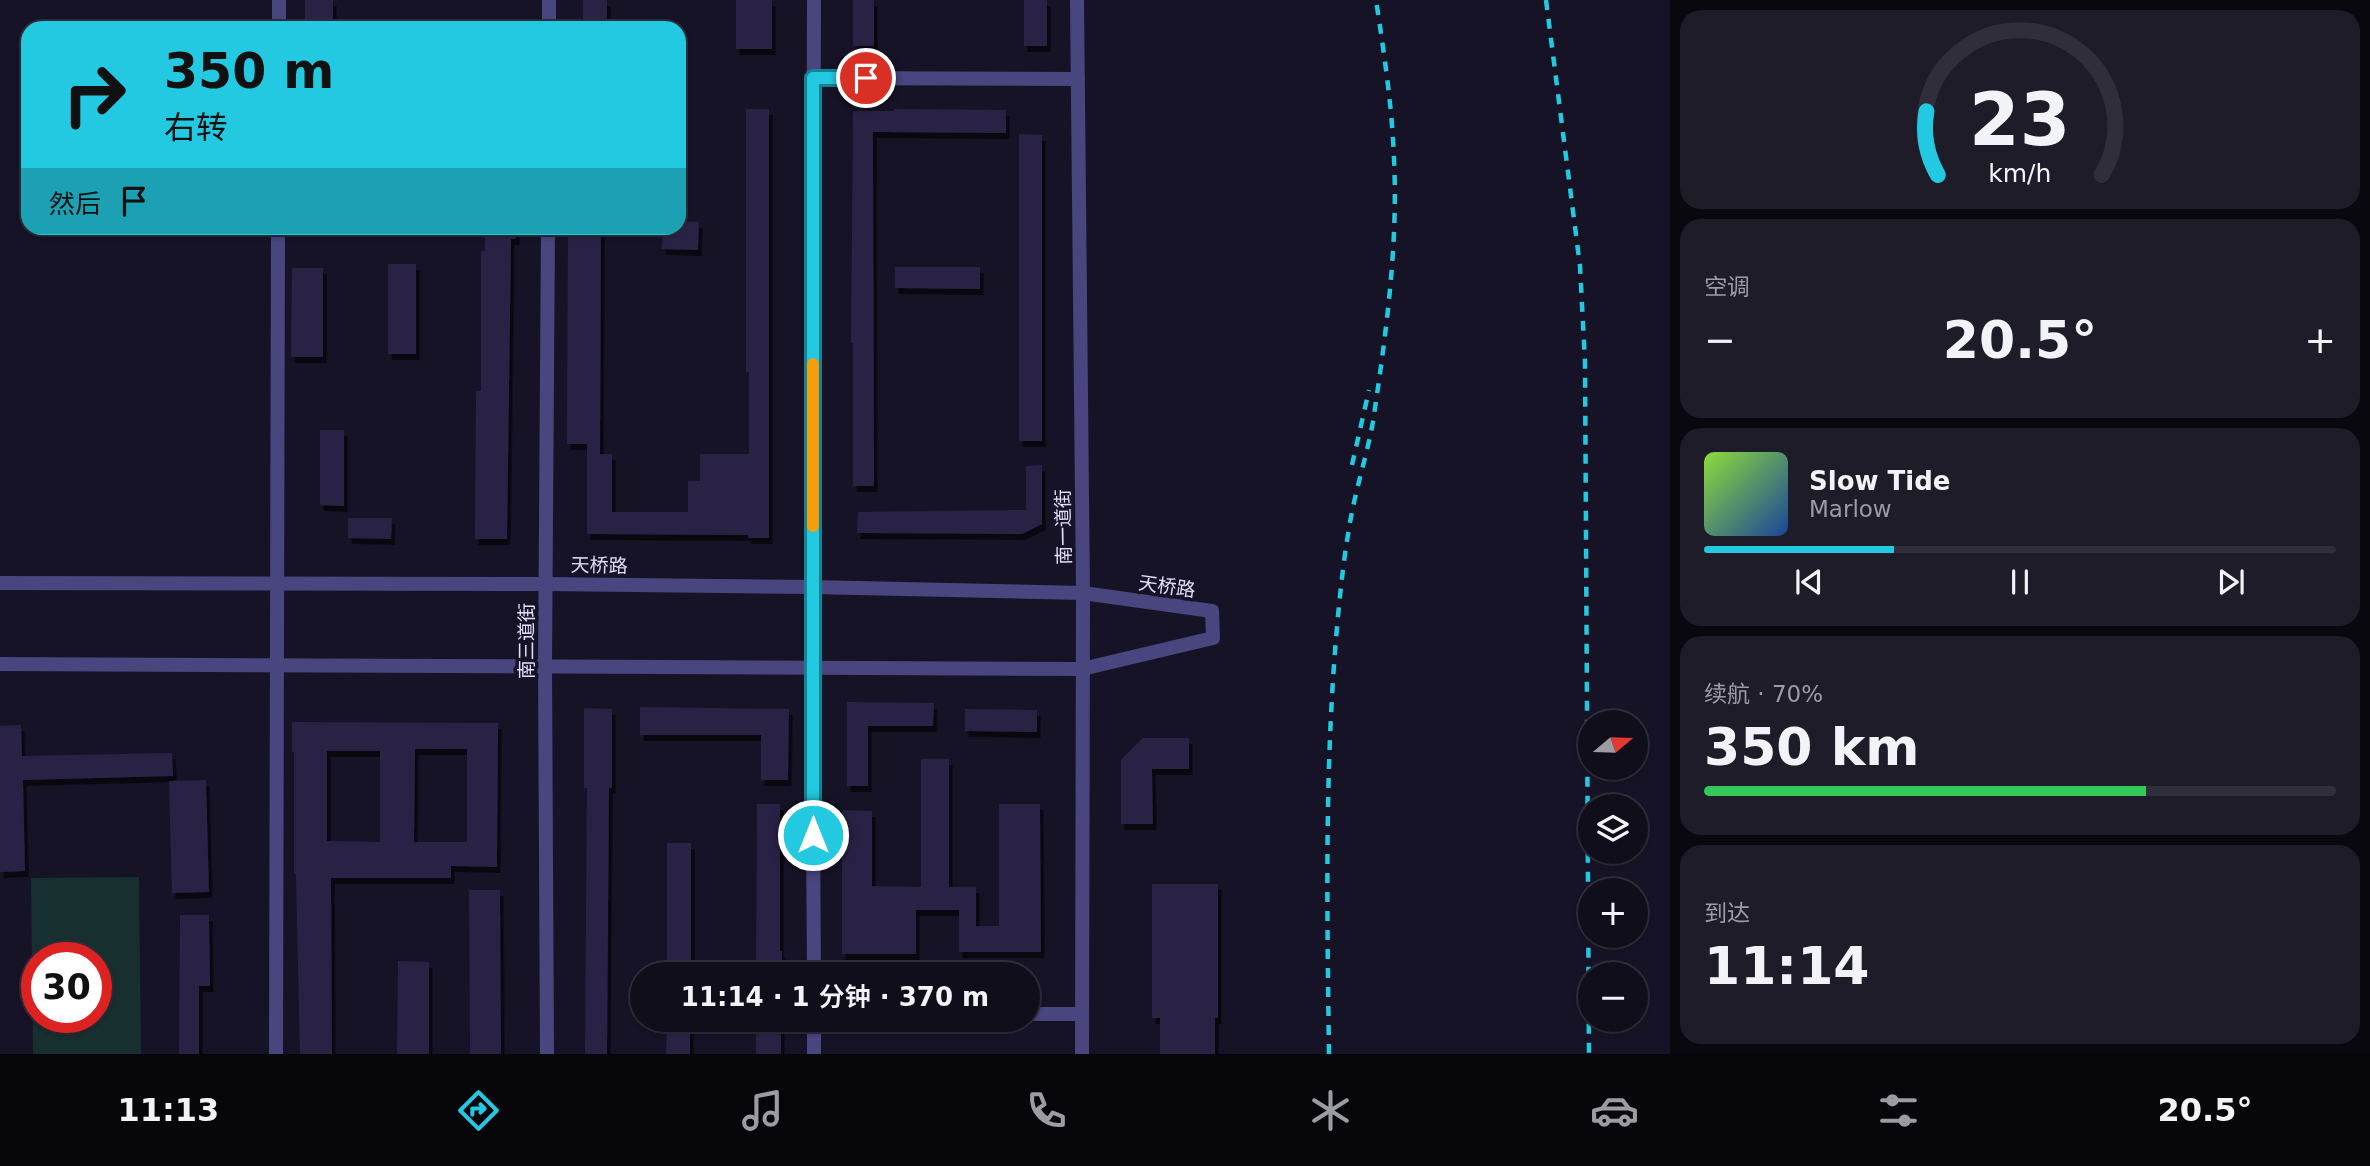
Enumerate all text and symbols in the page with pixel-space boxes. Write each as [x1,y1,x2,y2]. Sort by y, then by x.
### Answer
text: 350 m [164,43,334,100]
pin [836,48,896,108]
icon: right [49,49,140,140]
icon: arrive [847,59,885,97]
text: 23 [1969,78,2071,163]
text: 右转 [164,109,228,147]
text: km/h [1988,159,2052,188]
icon: arrive [115,182,153,220]
text: 然后 [49,189,101,219]
text: 空调 [1704,274,1750,300]
text: 20.5° [1943,310,2097,370]
text: − [1704,318,1736,362]
text: + [2304,318,2336,362]
text: Slow Tide [1809,466,1950,496]
street label: 南一道街 [1051,489,1075,565]
text: Marlow [1809,496,1892,522]
street label: 天桥路 [570,554,628,576]
icon: previous [1790,563,1828,601]
icon: pause [2001,563,2039,601]
icon: next [2212,563,2250,601]
street label: 天桥路 [1137,571,1197,601]
street label: 南三道街 [515,603,537,679]
text: 续航 · 70% [1704,681,1823,707]
north arrow [1578,710,1648,780]
map controls [1578,710,1648,1032]
text: 350 km [1704,717,1919,777]
button: layers [1578,794,1648,864]
position arrow [776,798,850,872]
button: + [1578,878,1648,948]
text: 到达 [1704,900,1750,926]
text: 11:14 [1704,936,1870,996]
speed limit sign: 30 [21,942,112,1033]
button: − [1578,962,1648,1032]
text: 11:14 · 1 分钟 · 370 m [681,982,989,1012]
icon: directions [454,1086,503,1135]
icon: music [738,1086,787,1135]
icon: phone [1022,1086,1071,1135]
icon: climate [1306,1086,1355,1135]
icon: car [1590,1086,1639,1135]
icon: filters [1874,1086,1923,1135]
text: 11:13 [117,1091,219,1129]
text: 20.5° [2158,1091,2252,1129]

